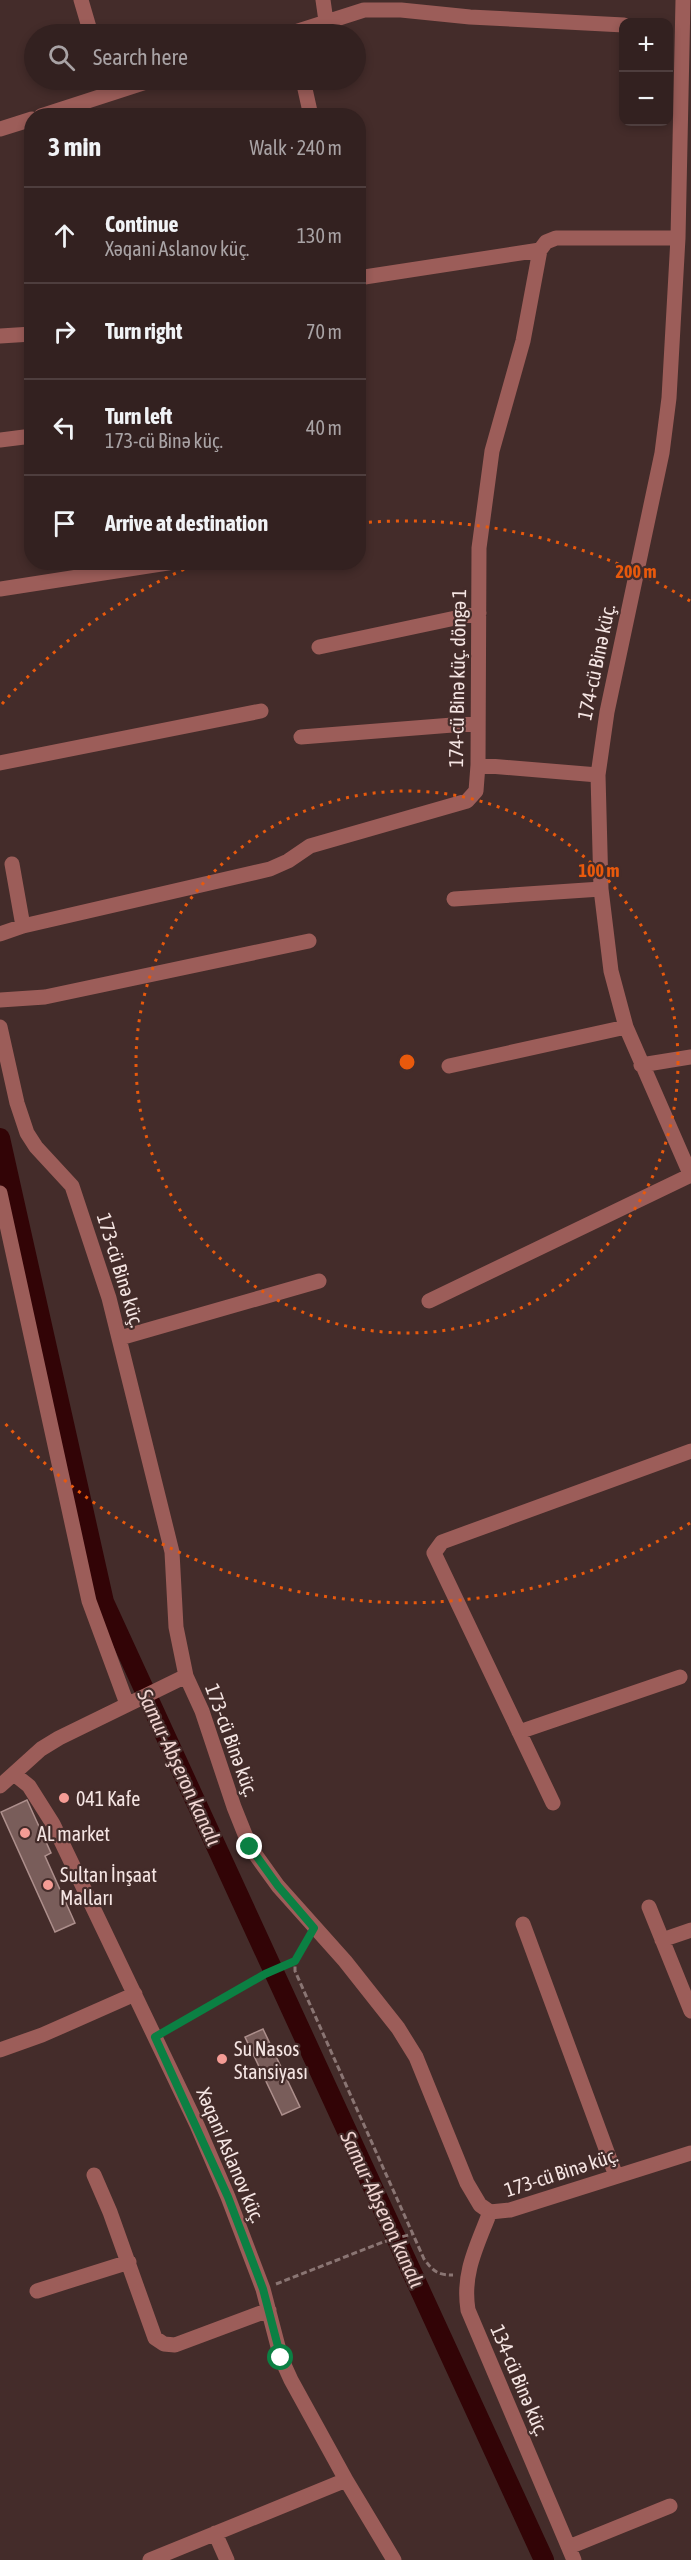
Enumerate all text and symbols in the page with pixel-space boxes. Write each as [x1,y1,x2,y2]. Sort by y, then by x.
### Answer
map controls [619,18,673,126]
button: + [619,18,673,72]
search box [24,24,366,90]
icon: search [45,41,78,74]
text: Search here [93,44,188,70]
button: − [619,72,673,126]
text: 3 min [48,132,101,162]
text: Walk · 240 m [250,136,342,159]
text: Continue [105,211,179,237]
icon: ahead [48,219,81,252]
text: 130 m [297,224,342,247]
text: Xəqani Aslanov küç. [105,237,249,260]
icon: right [48,315,81,348]
text: Turn right [105,318,182,344]
text: 70 m [306,320,342,343]
text: Turn left [105,403,172,429]
icon: left [48,411,81,444]
text: 40 m [306,416,342,439]
text: 173-cü Binə küç. [105,429,223,452]
icon: arrive [48,507,81,540]
text: Arrive at destination [105,510,268,536]
text: 200 m [616,561,656,582]
street label: 174-cü Binə küç. döngə 1 [444,588,470,768]
street label: 174-cü Binə küç. [572,602,620,722]
text: 100 m [579,860,619,881]
centre of rings [397,1052,417,1072]
street label: 173-cü Binə küç. [93,1210,149,1330]
street label: 173-cü Binə küç. [201,1681,263,1799]
water label: Samur-Abşeron kanalı [133,1684,227,1849]
place label: 041 Kafe [76,1787,140,1810]
marker: 041 Kafe [57,1791,71,1805]
place label: AL market [37,1822,110,1845]
marker: AL market [18,1826,32,1840]
route end [236,1833,262,1859]
place label: Sultan İnşaat Malları [60,1863,157,1909]
marker: Sultan İnşaat Malları [41,1878,55,1892]
place label: Su Nasos Stansiyası [234,2037,308,2083]
marker: Su Nasos Stansiyası [215,2052,229,2066]
street label: Xəqani Aslanov küç. [192,2084,270,2226]
water label: Samur-Abşeron kanalı [336,2126,430,2291]
street label: 173-cü Binə küç. [501,2143,621,2201]
street label: 134-cü Binə küç. [486,2321,554,2439]
route start [267,2344,293,2370]

